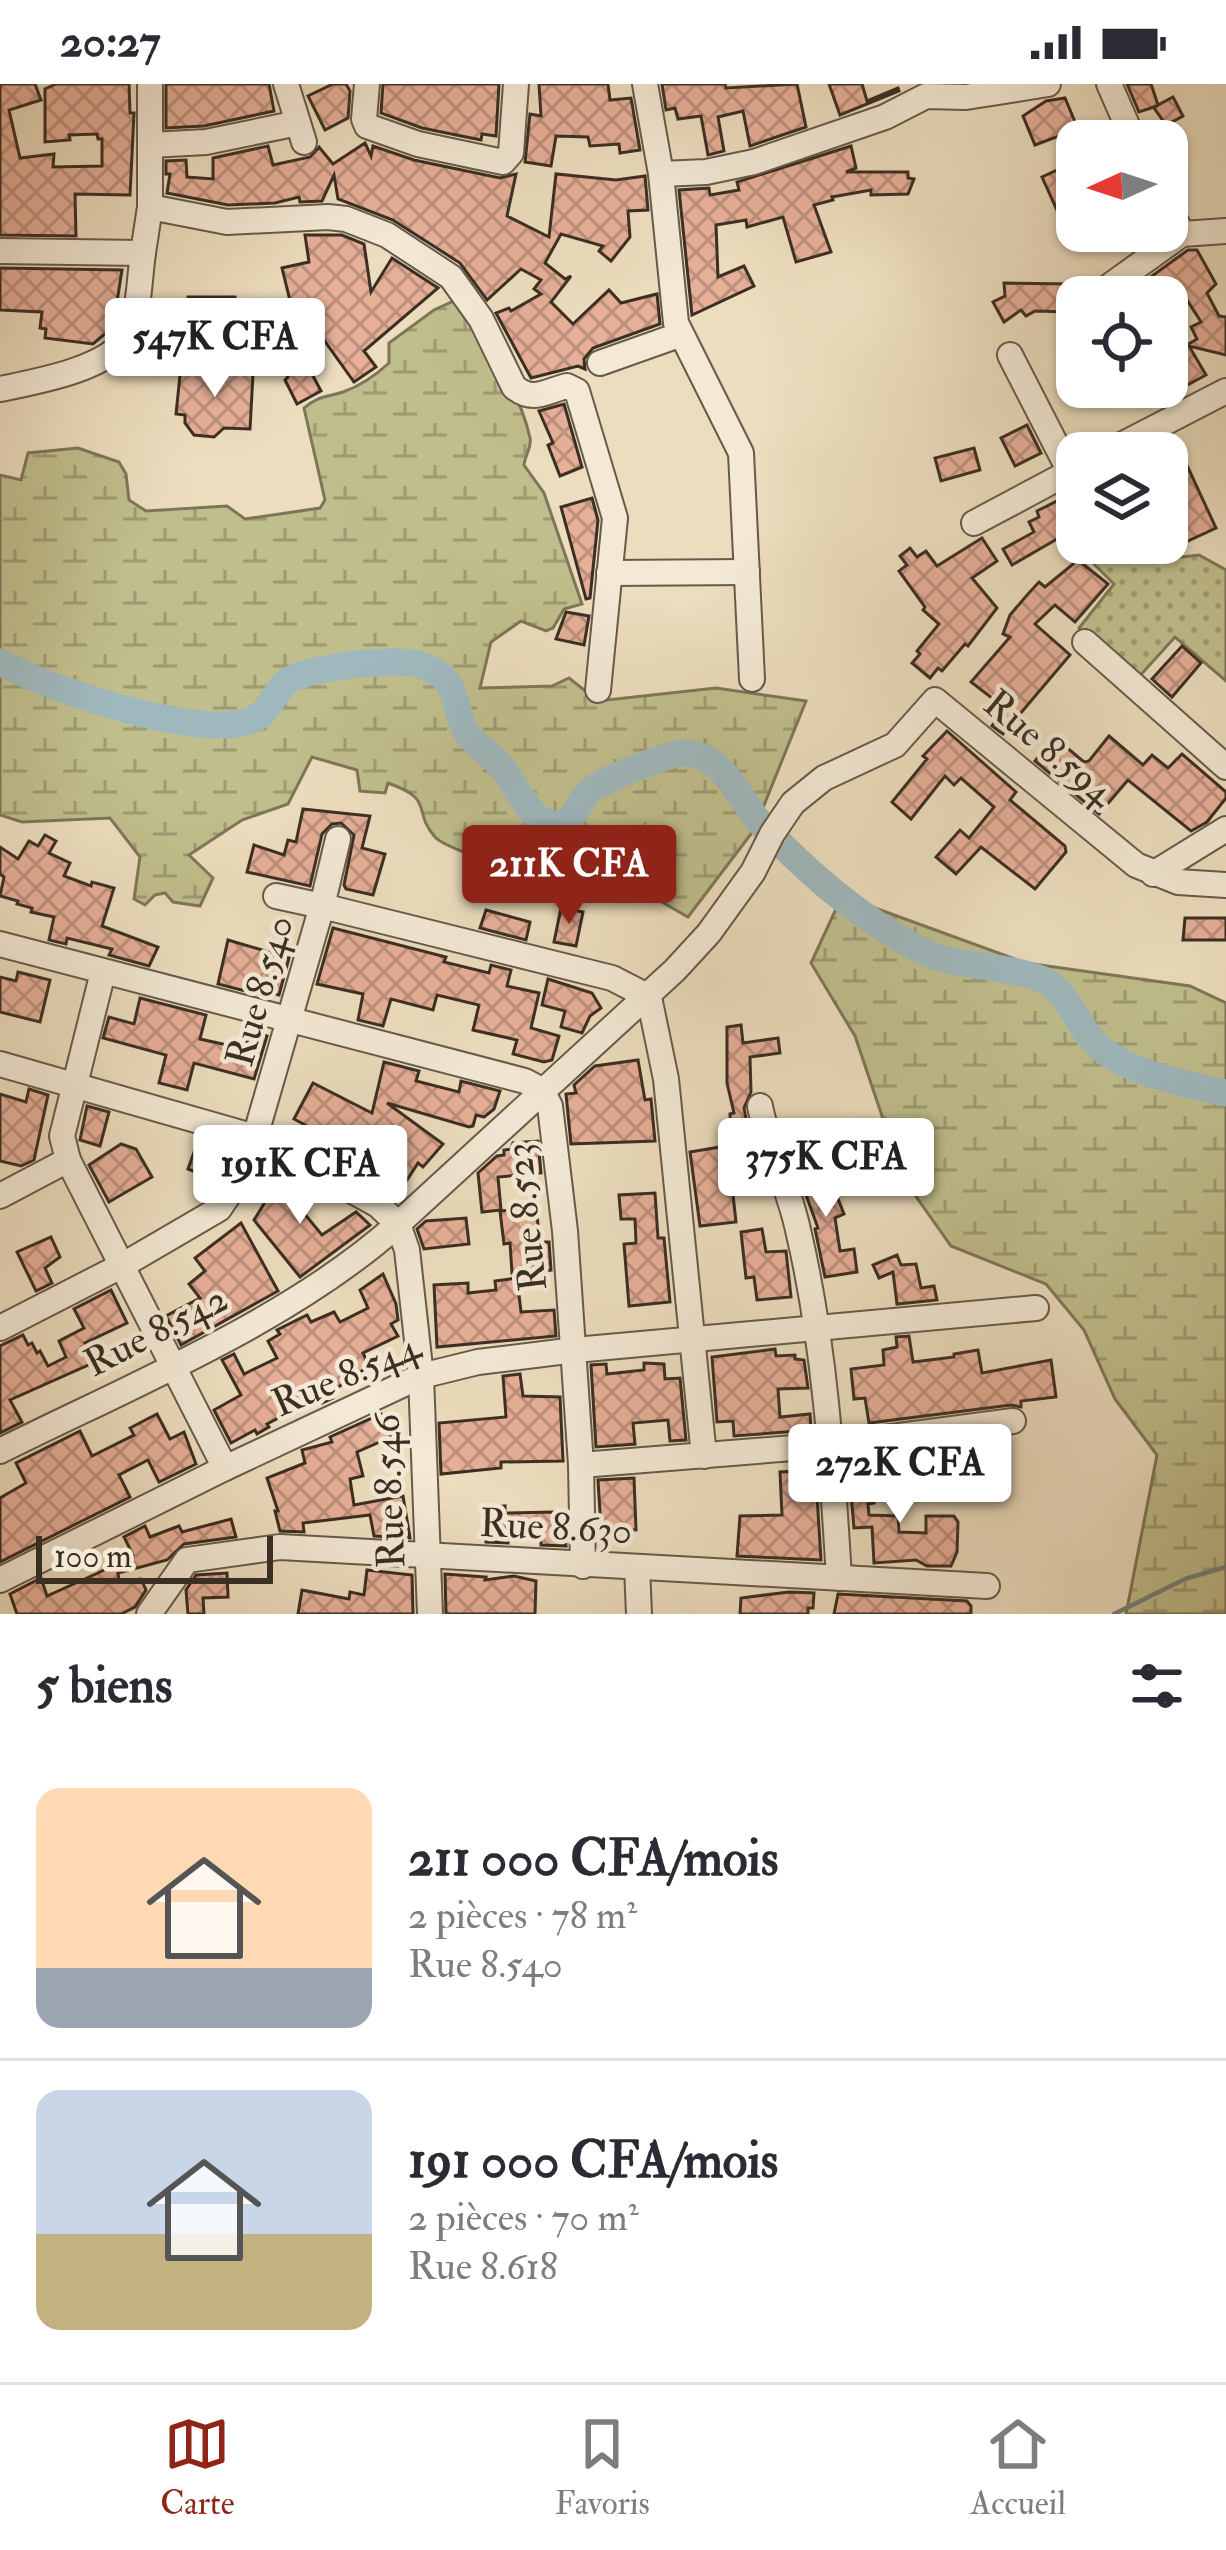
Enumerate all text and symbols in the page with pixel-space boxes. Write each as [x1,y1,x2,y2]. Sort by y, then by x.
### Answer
text: 20:27 [60,14,160,70]
north arrow [1056,120,1188,252]
map controls [1056,120,1188,564]
button: locate [1056,276,1188,408]
pin: 547K CFA [91,298,339,400]
text: 547K CFA [132,312,298,361]
button: layers [1056,432,1188,564]
street label: Rue 8.594 [974,679,1126,818]
pin: 211K CFA [445,825,693,927]
text: 211K CFA [489,839,649,888]
street label: Rue 8.540 [215,910,305,1072]
pin: 375K CFA [702,1118,950,1220]
pin: 191K CFA [176,1125,424,1227]
text: 375K CFA [745,1132,907,1181]
text: 191K CFA [220,1139,380,1188]
street label: Rue 8.523 [494,1140,558,1294]
street label: Rue 8.542 [76,1274,236,1388]
street label: Rue 8.544 [265,1321,429,1428]
street label: Rue 8.546 [362,1411,416,1569]
pin: 272K CFA [776,1424,1024,1526]
text: 272K CFA [815,1438,985,1487]
street label: Rue 8.630 [478,1499,634,1555]
scale bar [36,1530,273,1583]
text: 100 m [54,1536,132,1577]
icon: filters [1124,1653,1190,1719]
text: 5 biens [36,1654,172,1718]
text: 211 000 CFA/mois [408,1827,778,1891]
icon: home [132,1836,276,1980]
text: 2 pièces · 78 m² [408,1891,637,1940]
text: Rue 8.540 [408,1940,563,1989]
text: 191 000 CFA/mois [408,2129,778,2193]
icon: home [132,2138,276,2282]
text: 2 pièces · 70 m² [408,2193,639,2242]
text: Rue 8.618 [408,2242,558,2291]
tab: Carte [160,2411,235,2524]
tab: Favoris [555,2411,650,2524]
tab: Accueil [970,2411,1066,2524]

